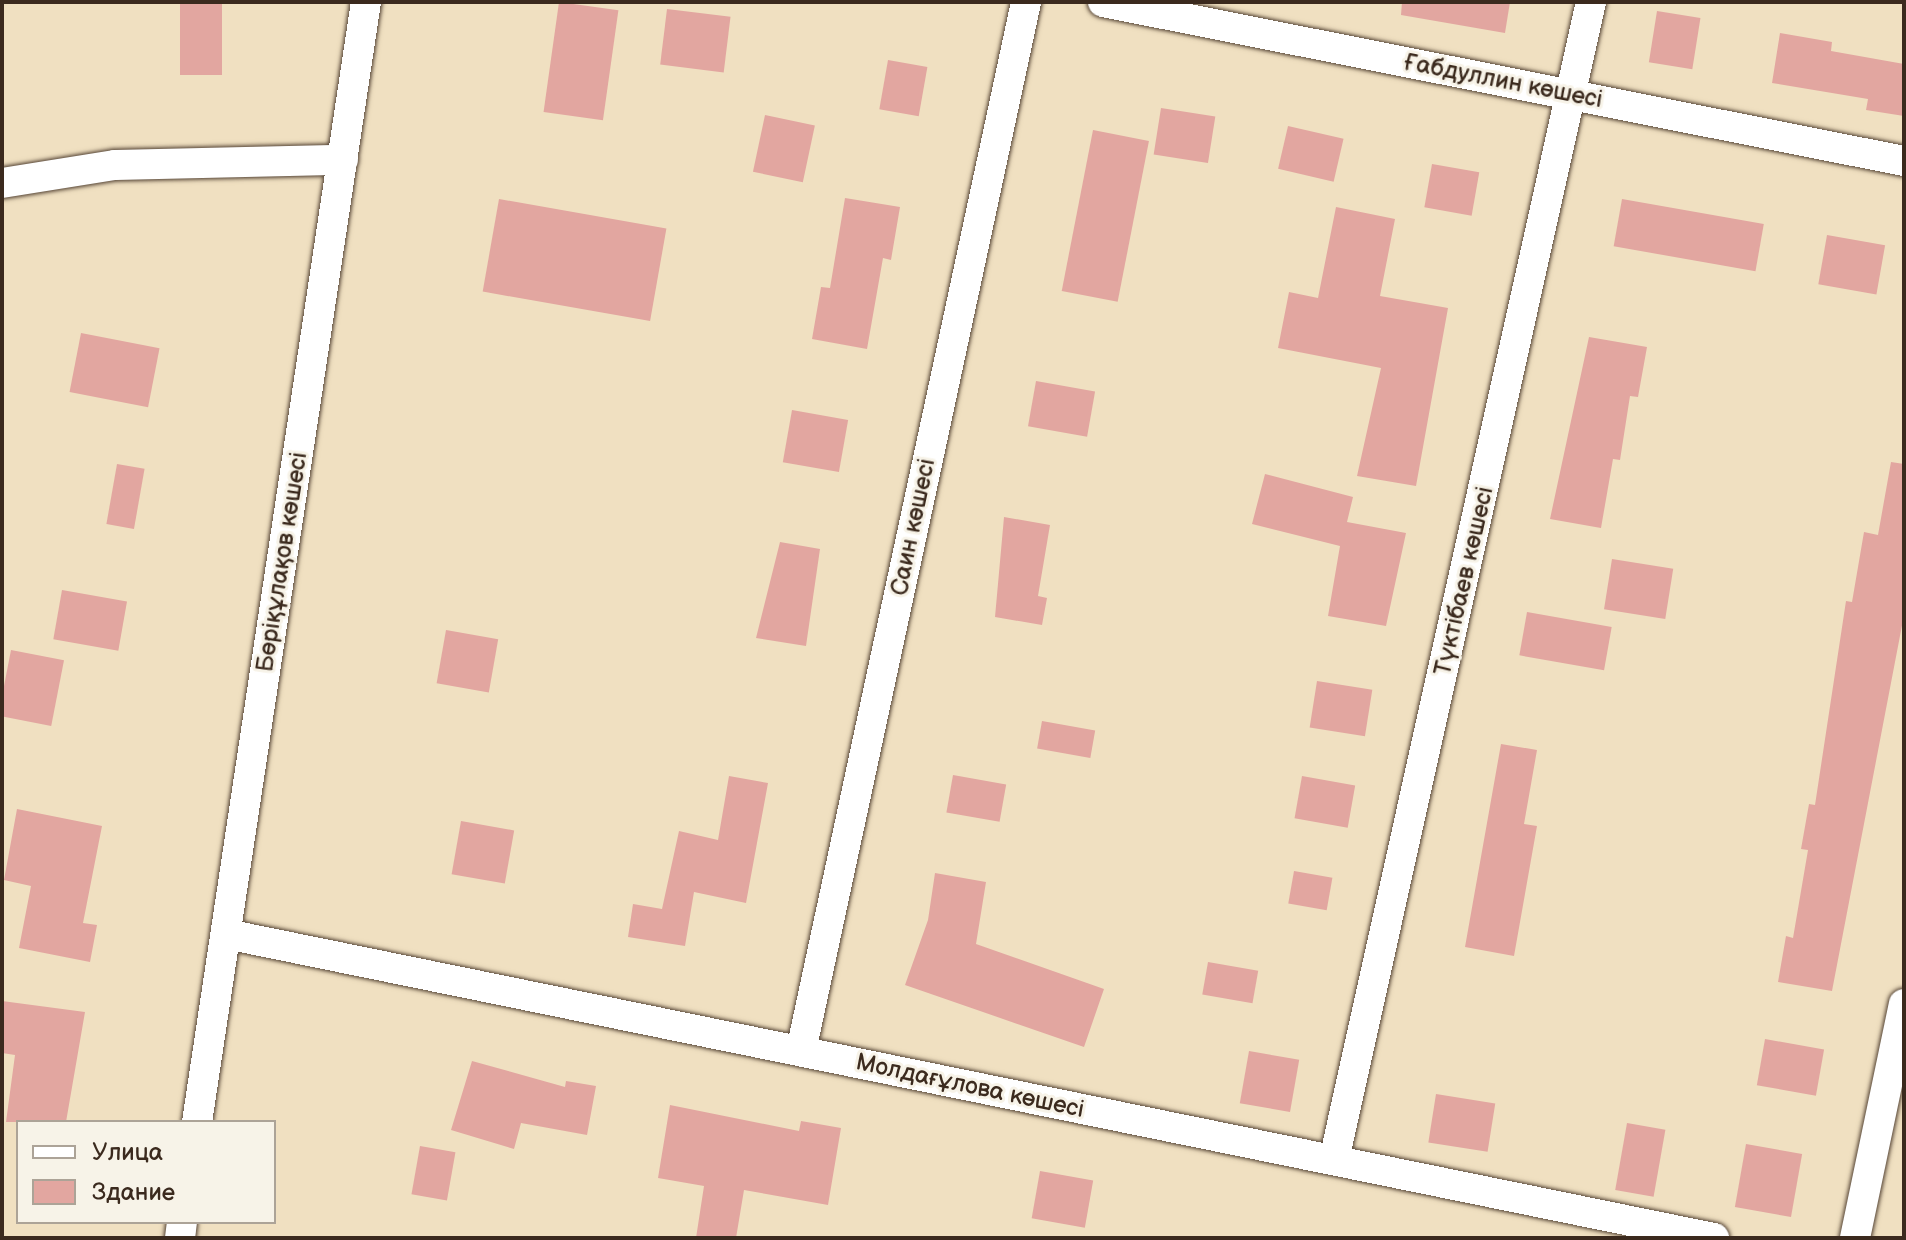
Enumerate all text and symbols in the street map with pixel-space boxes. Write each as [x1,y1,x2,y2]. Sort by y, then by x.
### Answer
street label: Ғабдуллин көшесі [1401,48,1605,114]
street label: Бөріқұлақов көшесі [250,450,314,674]
street label: Саин көшесі [884,456,942,598]
street label: Түктібаев көшесі [1428,484,1500,678]
street label: Молдағұлова көшесі [853,1048,1087,1124]
legend [16,1120,276,1224]
text: Улица [92,1138,163,1167]
text: Здание [92,1178,175,1207]

